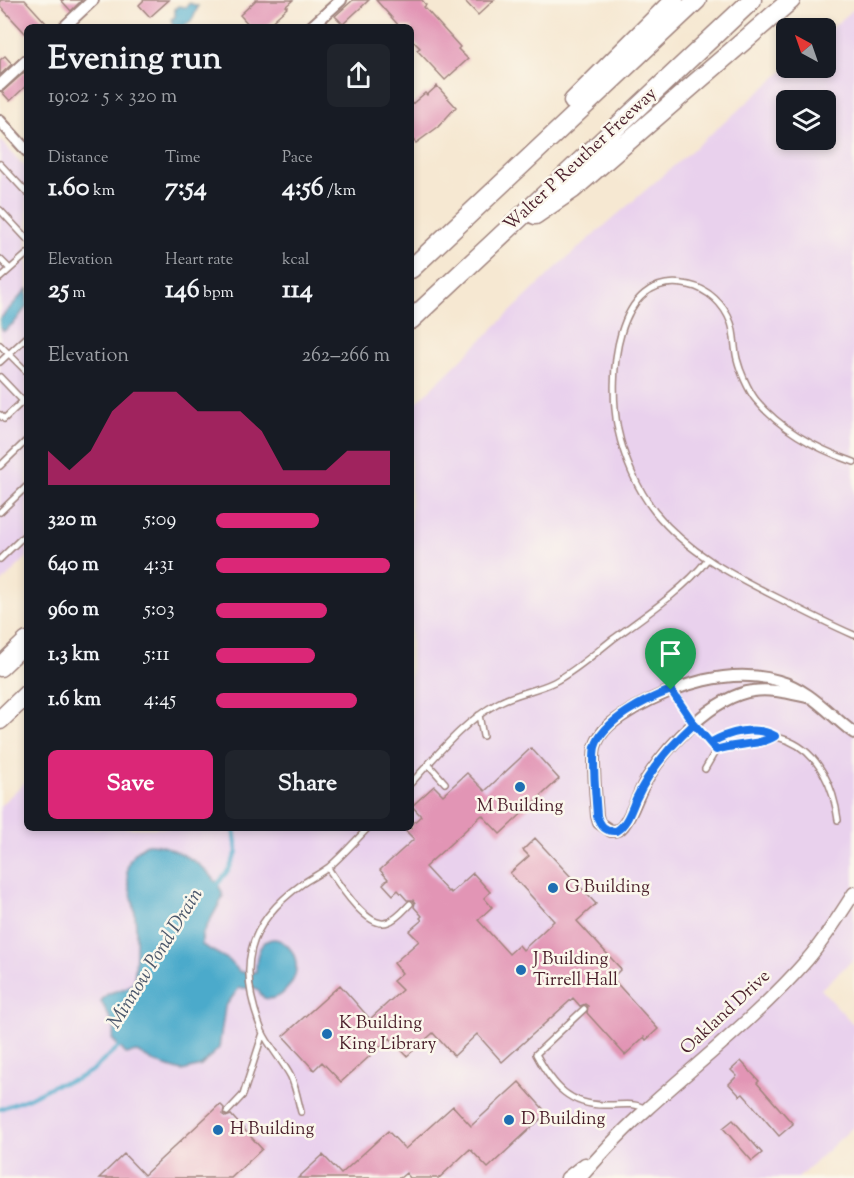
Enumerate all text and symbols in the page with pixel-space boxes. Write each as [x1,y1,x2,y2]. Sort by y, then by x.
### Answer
north arrow [776,18,836,78]
map controls [776,18,836,150]
text: Evening run [48,36,222,84]
button: share [327,44,390,107]
street label: Walter P Reuther Freeway [499,82,663,238]
text: 19:02 · 5 × 320 m [48,83,177,112]
button: layers [776,90,836,150]
text: Distance [48,147,108,170]
text: Time [165,147,201,170]
text: Pace [282,147,313,170]
text: 1.60 [48,170,90,207]
text: 7:54 [165,170,207,207]
text: 4:56 [282,170,324,207]
text: km [90,180,115,203]
text: /km [324,180,356,203]
text: Elevation [48,249,113,272]
text: Heart rate [165,249,233,272]
text: kcal [282,249,310,272]
text: 25 [48,272,69,309]
text: 146 [165,272,200,309]
text: 114 [282,272,313,309]
text: m [69,282,86,305]
text: bpm [200,282,234,305]
text: Elevation [48,342,129,371]
text: 262–266 m [302,342,390,371]
text: 320 m [48,506,97,535]
text: 5:09 [144,506,176,535]
text: 640 m [48,551,99,580]
text: 4:31 [144,551,174,580]
text: 960 m [48,596,99,625]
text: 5:03 [144,596,175,625]
pin [645,628,696,690]
icon: arrive [654,637,687,670]
text: 1.3 km [48,641,100,670]
text: 5:11 [144,641,170,670]
text: 1.6 km [48,686,101,715]
text: 4:45 [144,686,176,715]
button: Save [48,750,213,819]
button: Share [225,750,390,819]
marker: M Building [513,780,527,794]
place label: M Building [477,794,563,820]
place label: G Building [565,875,650,901]
marker: G Building [546,881,560,895]
water label: Minnow Pond Drain [101,883,211,1035]
place label: J Building Tirrell Hall [532,947,618,994]
marker: J Building Tirrell Hall [514,963,528,977]
street label: Oakland Drive [675,964,777,1062]
place label: K Building King Library [339,1011,436,1058]
marker: K Building King Library [320,1027,334,1041]
place label: D Building [521,1107,605,1133]
marker: D Building [502,1113,516,1127]
place label: H Building [230,1117,314,1143]
marker: H Building [211,1123,225,1137]

